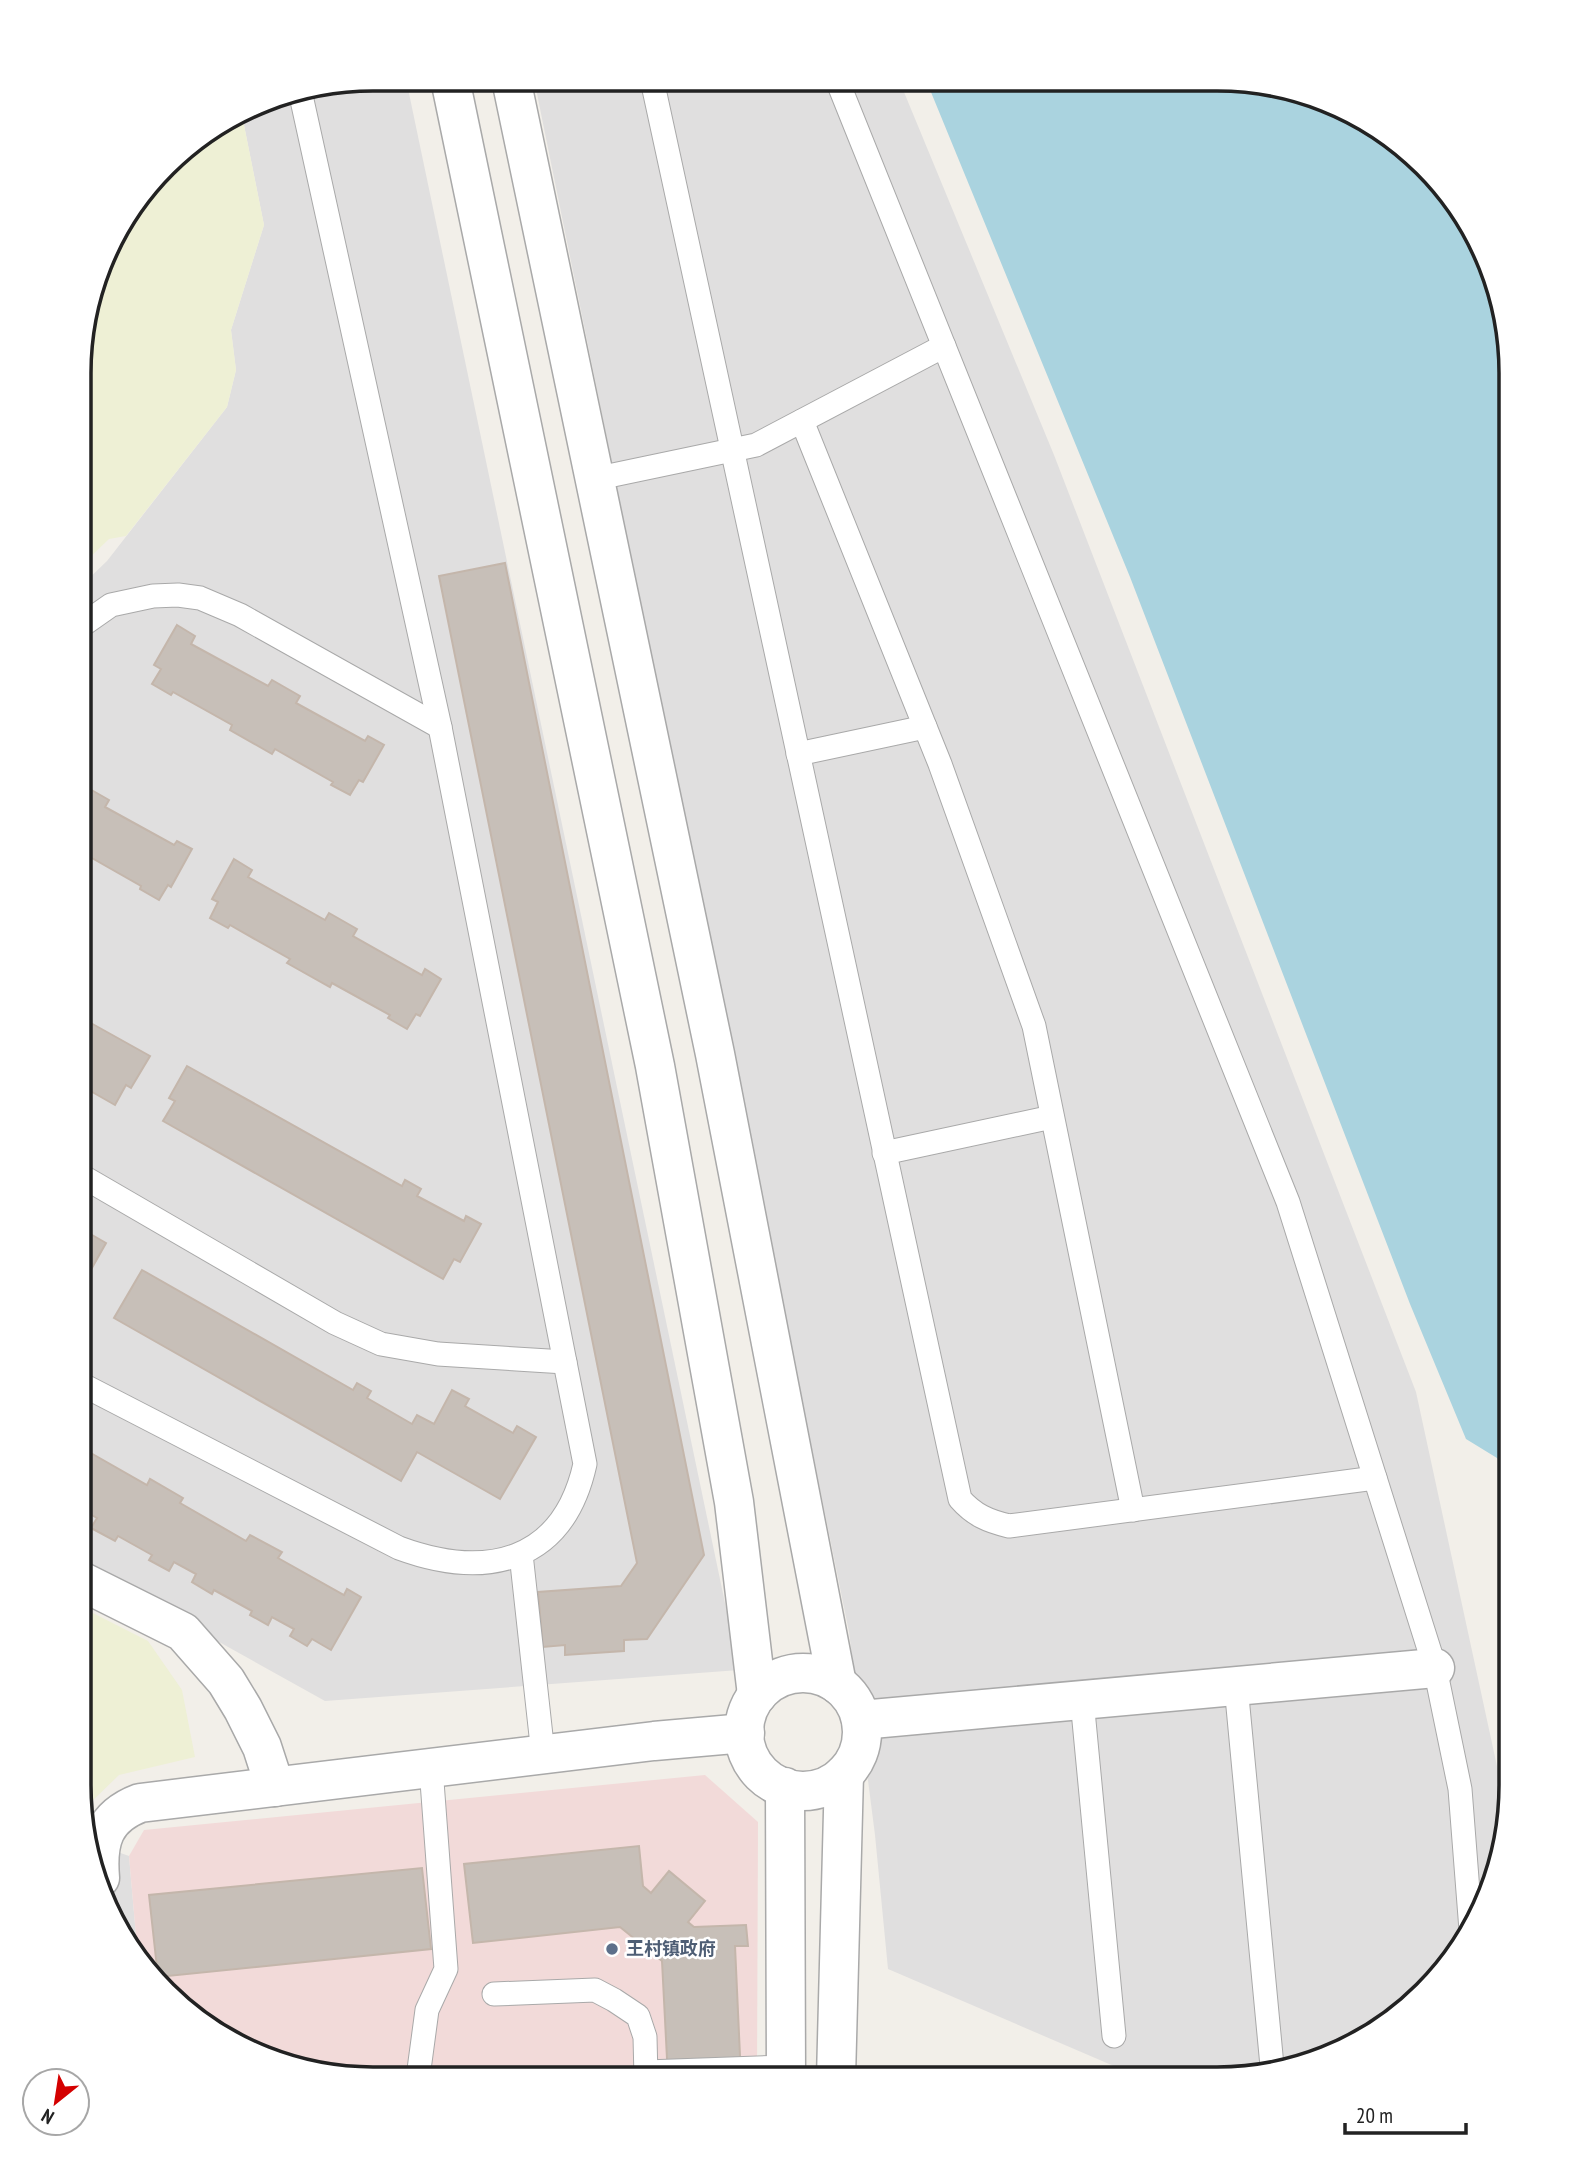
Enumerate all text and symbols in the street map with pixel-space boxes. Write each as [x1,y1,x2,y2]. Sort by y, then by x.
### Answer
place label: 王村镇政府 [626,1937,716,1960]
marker: 王村镇政府 [604,1941,620,1957]
north arrow [21,2067,91,2137]
scale bar [1345,2092,1466,2136]
text: 20 m [1356,2102,1393,2129]
text: N [37,2104,58,2130]

